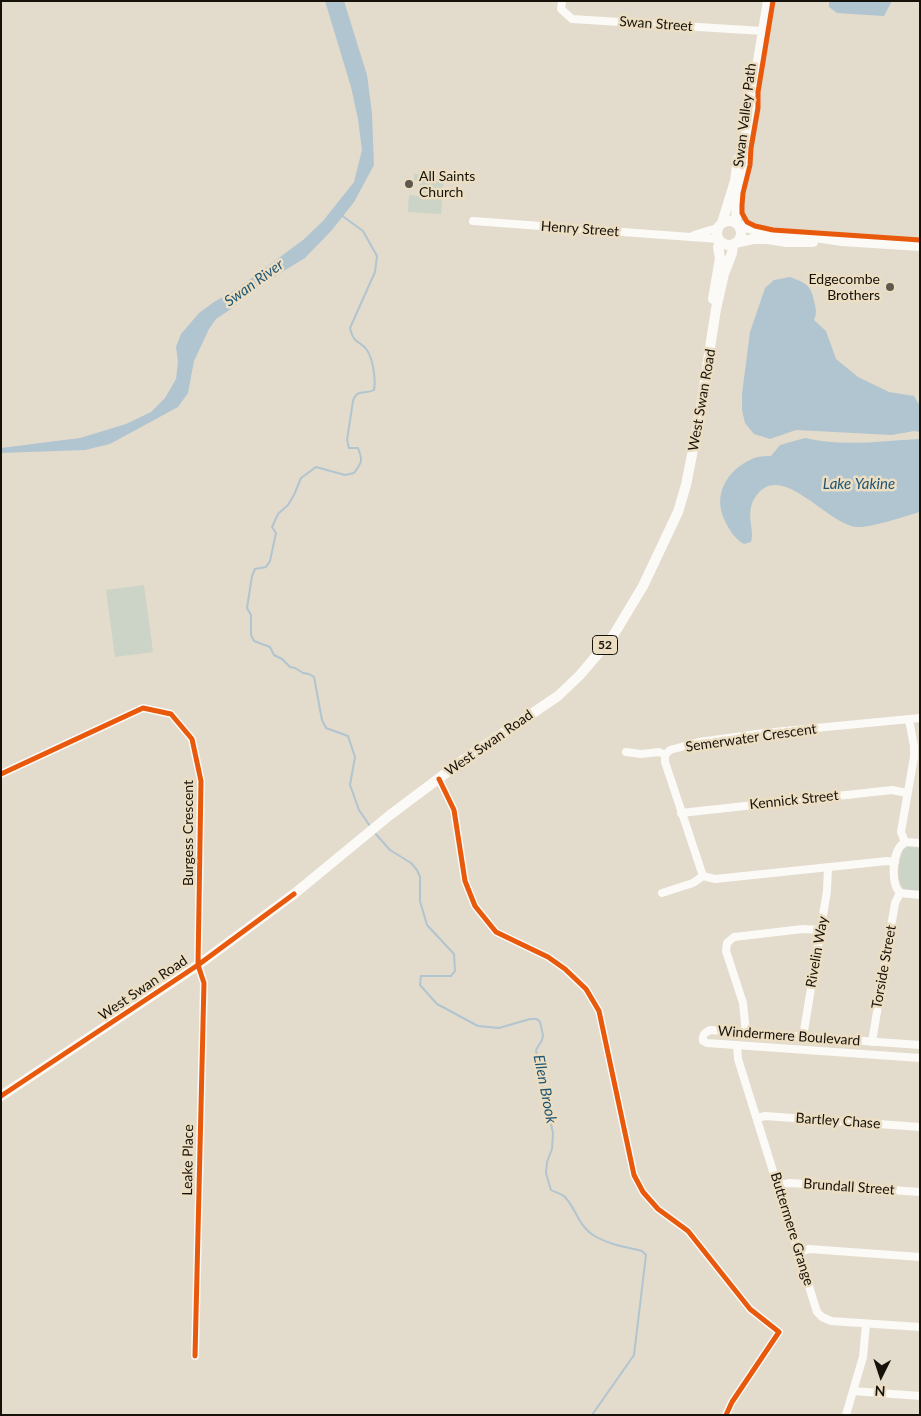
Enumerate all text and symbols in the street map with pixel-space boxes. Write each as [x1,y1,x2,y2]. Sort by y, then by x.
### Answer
street label: Swan Street [619,13,693,35]
street label: Swan Valley Path [730,62,760,168]
place label: All Saints Church [419,168,475,200]
marker: All Saints Church [403,178,415,190]
street label: Henry Street [540,218,620,240]
water label: Swan River [221,256,287,310]
place label: Edgecombe Brothers [809,271,880,304]
marker: Edgecombe Brothers [884,281,896,293]
street label: West Swan Road [685,348,719,452]
water label: Lake Yakine [823,475,895,493]
road number: 52 [592,636,618,654]
street label: West Swan Road [442,706,536,780]
street label: Semerwater Crescent [684,720,818,756]
street label: Burgess Crescent [180,780,196,886]
street label: Kennick Street [749,787,839,813]
street label: Rivelin Way [802,915,832,989]
street label: Torside Street [868,924,900,1010]
street label: West Swan Road [95,952,191,1024]
street label: Windermere Boulevard [717,1023,861,1049]
water label: Ellen Brook [530,1053,560,1125]
street label: Bartley Chase [795,1110,881,1132]
street label: Leake Place [179,1124,197,1196]
street label: Buttermere Grange [767,1170,817,1288]
street label: Brundall Street [803,1175,895,1199]
north arrow [856,1351,906,1401]
text: N [874,1383,886,1400]

